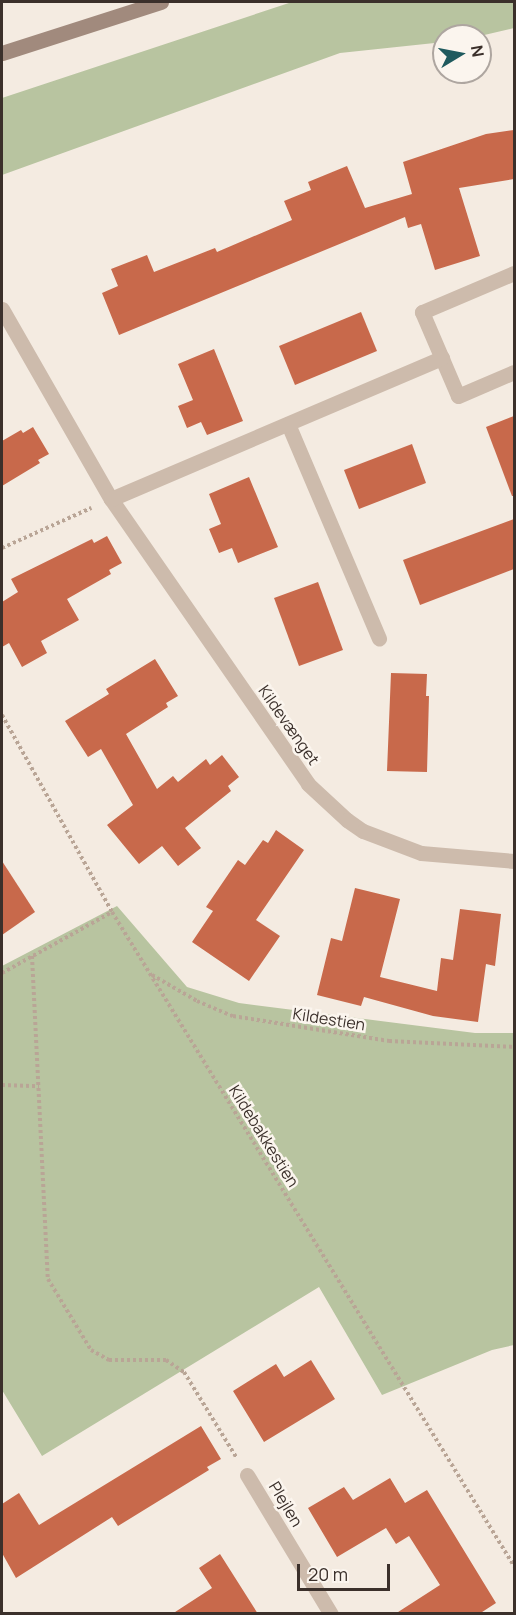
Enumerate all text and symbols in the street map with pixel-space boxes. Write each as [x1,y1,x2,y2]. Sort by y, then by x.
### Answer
north arrow [432,24,492,84]
text: N [466,44,490,59]
street label: Kildevænget [255,682,323,768]
street label: Kildestien [291,1004,367,1034]
street label: Kildebakkestien [225,1082,303,1190]
street label: Plejlen [265,1478,307,1530]
scale bar [300,1552,393,1590]
text: 20 m [308,1562,348,1586]

